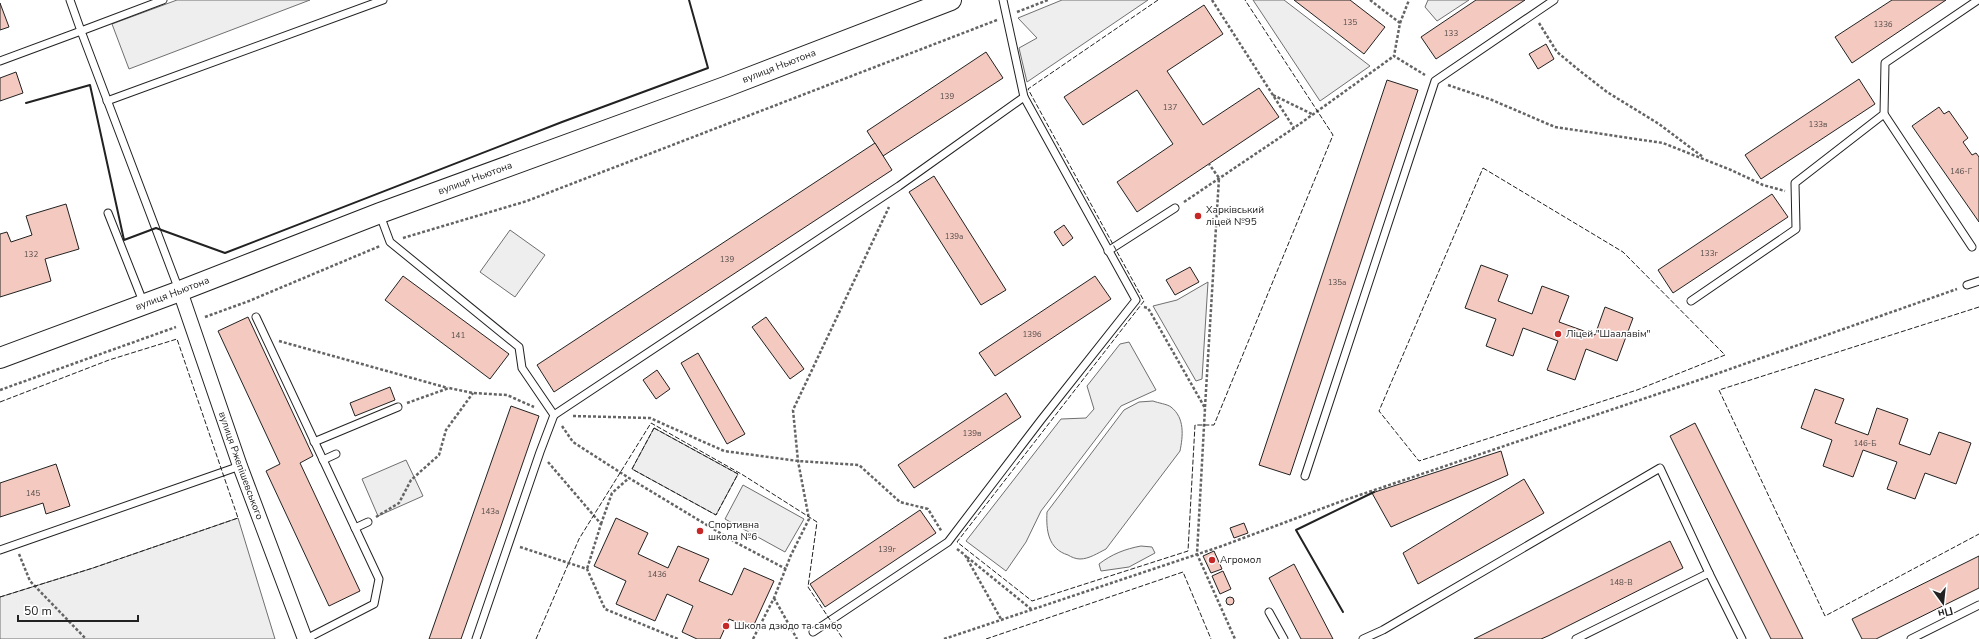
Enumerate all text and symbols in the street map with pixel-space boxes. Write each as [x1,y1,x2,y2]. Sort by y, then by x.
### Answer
house number: 135 [1343,17,1357,28]
house number: 133б [1874,19,1893,30]
house number: 133 [1444,28,1458,39]
street label: вулиця Ньютона [740,46,818,87]
house number: 139 [940,91,954,102]
house number: 137 [1163,102,1177,113]
house number: 133в [1809,119,1828,130]
street label: вулиця Ньютона [436,158,514,198]
house number: 146-Г [1950,166,1973,177]
place label: Харківський ліцей №95 [1206,203,1264,229]
marker: Харківський ліцей №95 [1193,211,1203,221]
house number: 139а [945,231,963,242]
house number: 133г [1700,248,1718,259]
house number: 132 [24,249,38,260]
house number: 139 [720,254,734,265]
street label: вулиця Ньютона [133,273,211,314]
house number: 135а [1328,277,1346,288]
place label: Ліцей "Шаалавім" [1566,327,1650,341]
house number: 139б [1023,329,1042,340]
marker: Ліцей "Шаалавім" [1553,329,1563,339]
house number: 141 [451,330,465,341]
street label: вулиця Ржепішевського [215,410,267,522]
house number: 139в [963,428,982,439]
house number: 146-Б [1853,438,1877,449]
house number: 145 [26,488,40,499]
house number: 143а [481,506,499,517]
place label: Спортивна школа №6 [708,518,759,544]
marker: Спортивна школа №6 [695,526,705,536]
house number: 139г [878,544,896,555]
place label: Агромол [1220,553,1261,567]
marker: Агромол [1207,555,1217,565]
house number: 143б [648,569,667,580]
house number: 148-В [1609,577,1633,588]
north arrow [1923,583,1963,623]
scale bar [18,597,138,623]
text: 50 m [24,603,52,619]
text: Пн [1936,603,1955,621]
place label: Школа дзюдо та самбо [734,619,843,633]
marker: Школа дзюдо та самбо [721,621,731,631]

